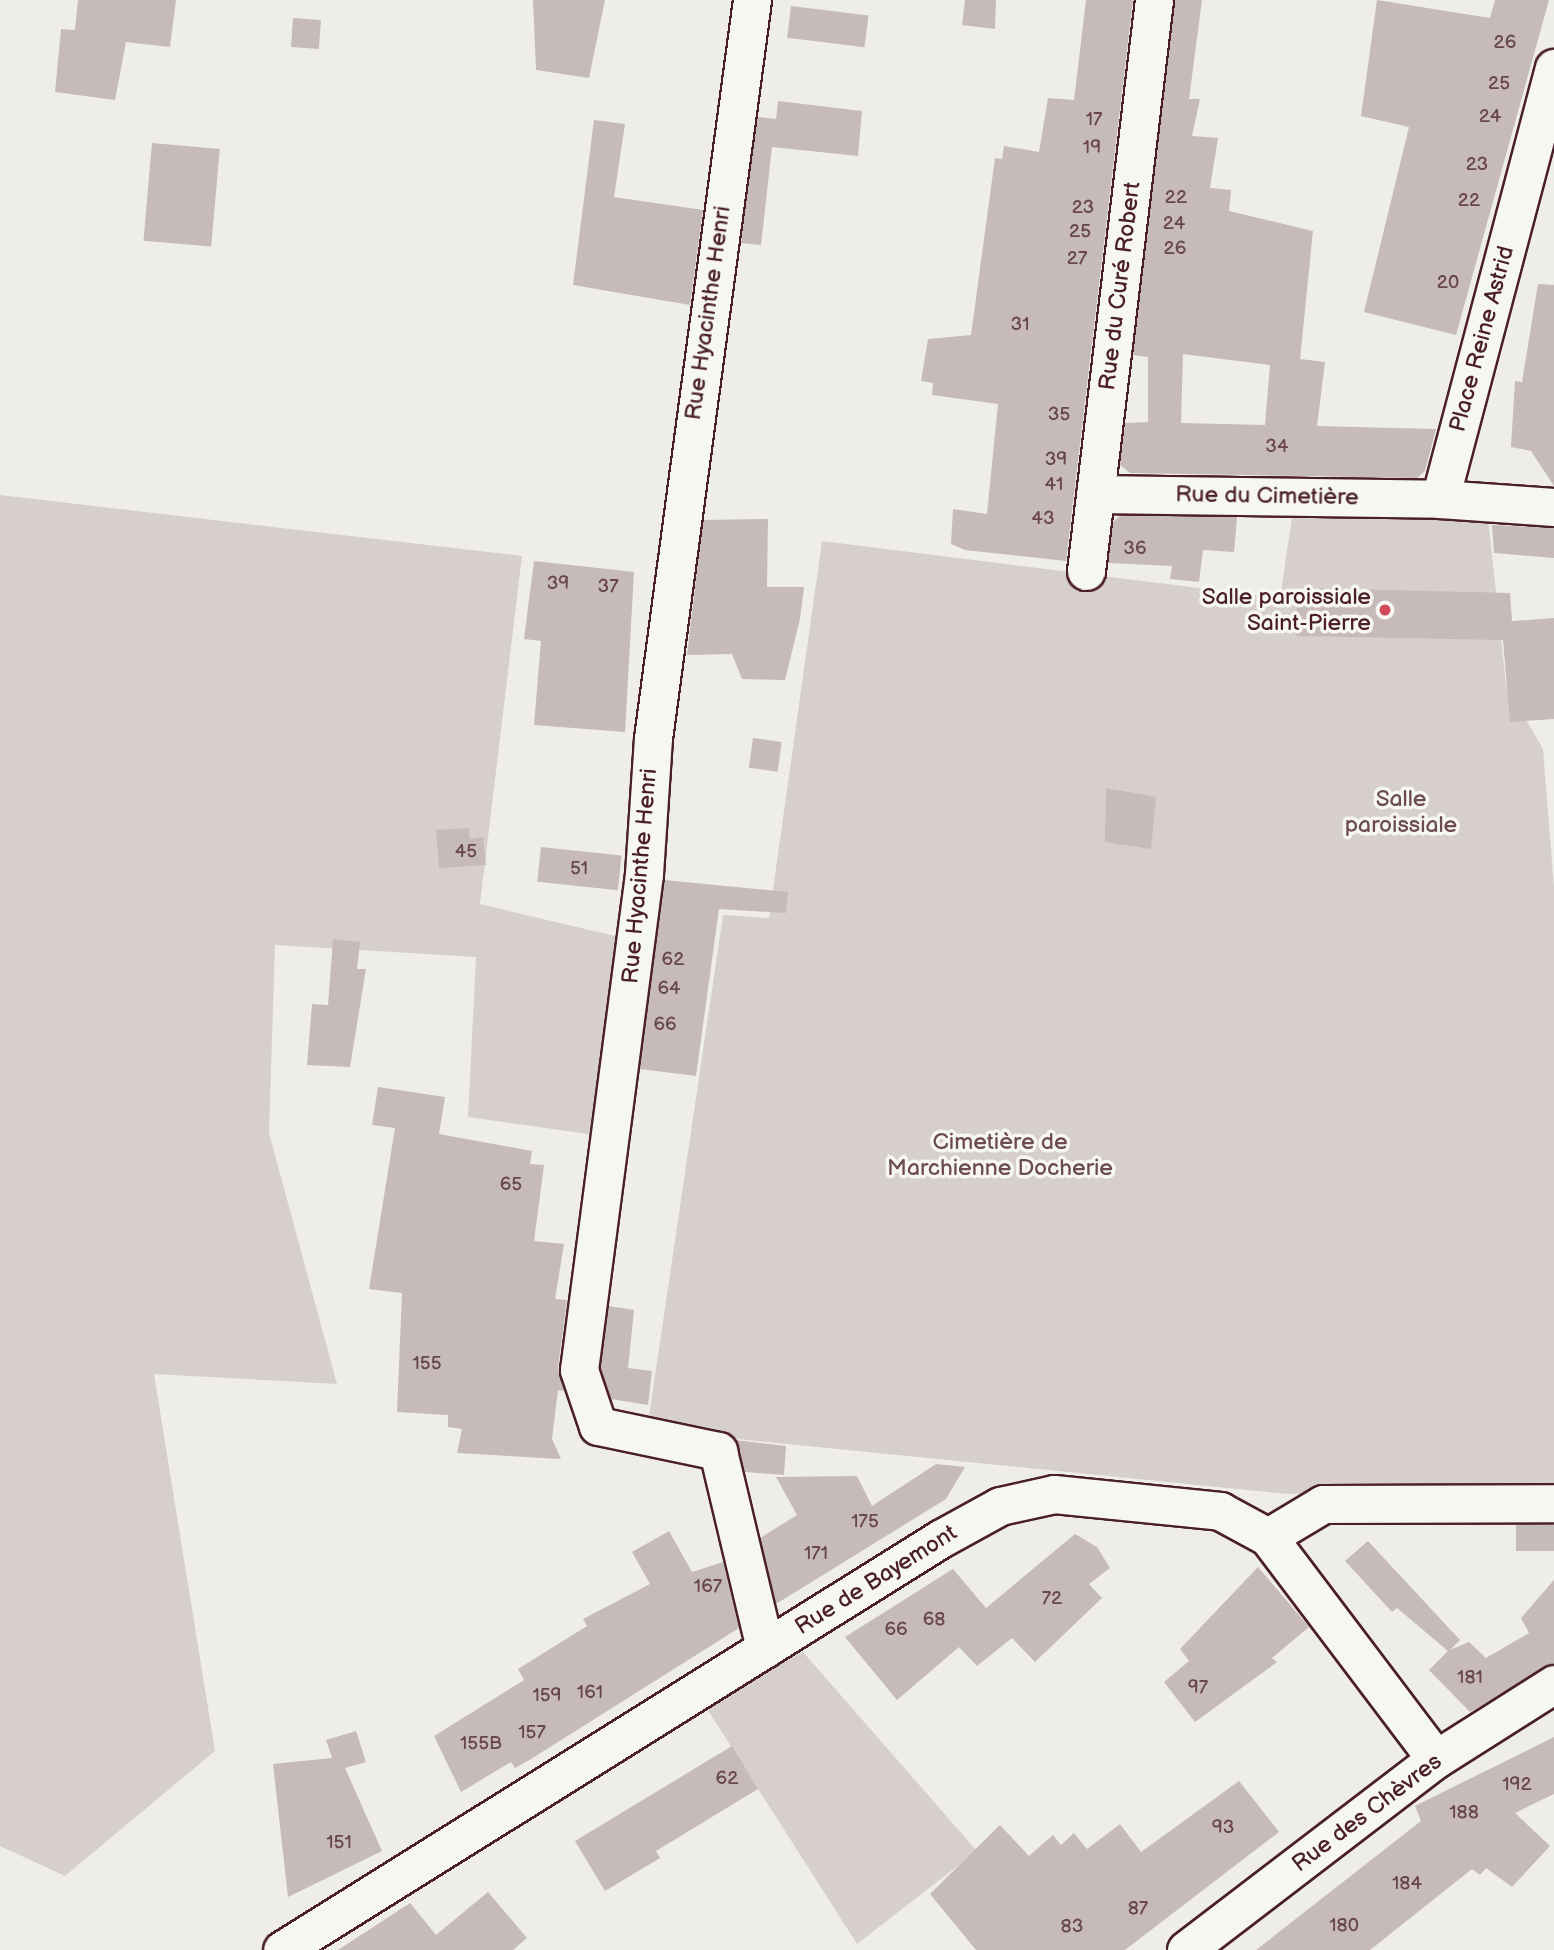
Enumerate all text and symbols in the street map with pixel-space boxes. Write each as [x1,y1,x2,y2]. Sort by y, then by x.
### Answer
house number: 26 [1494,32,1516,54]
house number: 25 [1488,73,1510,95]
house number: 24 [1479,106,1501,128]
house number: 17 [1086,109,1102,131]
house number: 19 [1083,137,1101,159]
house number: 23 [1466,154,1488,176]
street label: Rue du Curé Robert [1094,180,1146,392]
house number: 22 [1165,187,1187,209]
house number: 22 [1458,190,1480,212]
house number: 23 [1072,197,1094,219]
street label: Rue Hyacinthe Henri [679,204,737,422]
house number: 24 [1163,213,1185,235]
house number: 25 [1069,221,1091,243]
house number: 26 [1164,238,1186,260]
street label: Place Reine Astrid [1444,243,1520,435]
house number: 27 [1067,248,1087,270]
house number: 20 [1437,272,1459,294]
house number: 31 [1010,314,1030,336]
house number: 35 [1048,404,1070,426]
house number: 34 [1265,436,1289,458]
house number: 39 [1045,449,1067,471]
house number: 41 [1045,474,1063,496]
street label: Rue du Cimetière [1175,481,1359,511]
house number: 43 [1031,508,1055,530]
house number: 36 [1123,538,1147,560]
house number: 39 [547,573,569,595]
house number: 37 [597,576,619,598]
place label: Salle paroissiale Saint-Pierre [1202,583,1371,637]
marker: Salle paroissiale Saint-Pierre [1377,602,1393,618]
street label: Rue Hyacinthe Henri [617,767,663,985]
park label: Salle paroissiale [1345,785,1457,839]
house number: 45 [455,841,477,863]
house number: 51 [570,858,588,880]
house number: 62 [662,949,684,971]
house number: 64 [657,978,681,1000]
house number: 66 [653,1014,677,1036]
park label: Cimetière de Marchienne Docherie [887,1128,1113,1182]
house number: 65 [500,1174,522,1196]
house number: 155 [412,1353,442,1375]
house number: 175 [851,1511,879,1533]
street label: Rue de Bayemont [790,1519,962,1641]
house number: 171 [804,1543,828,1565]
house number: 167 [694,1576,722,1598]
house number: 72 [1042,1588,1062,1610]
house number: 68 [923,1609,945,1631]
house number: 66 [884,1619,908,1641]
house number: 181 [1457,1667,1483,1689]
house number: 97 [1188,1677,1208,1699]
house number: 161 [577,1682,603,1704]
house number: 159 [532,1685,562,1707]
house number: 157 [518,1722,546,1744]
house number: 155B [460,1733,502,1755]
street label: Rue des Chèvres [1287,1748,1447,1878]
house number: 62 [716,1768,738,1790]
house number: 192 [1502,1774,1532,1796]
house number: 188 [1449,1802,1479,1824]
house number: 93 [1212,1817,1234,1839]
house number: 151 [326,1832,352,1854]
house number: 184 [1392,1873,1422,1895]
house number: 87 [1128,1898,1148,1920]
house number: 180 [1329,1915,1359,1937]
house number: 83 [1061,1916,1083,1938]

